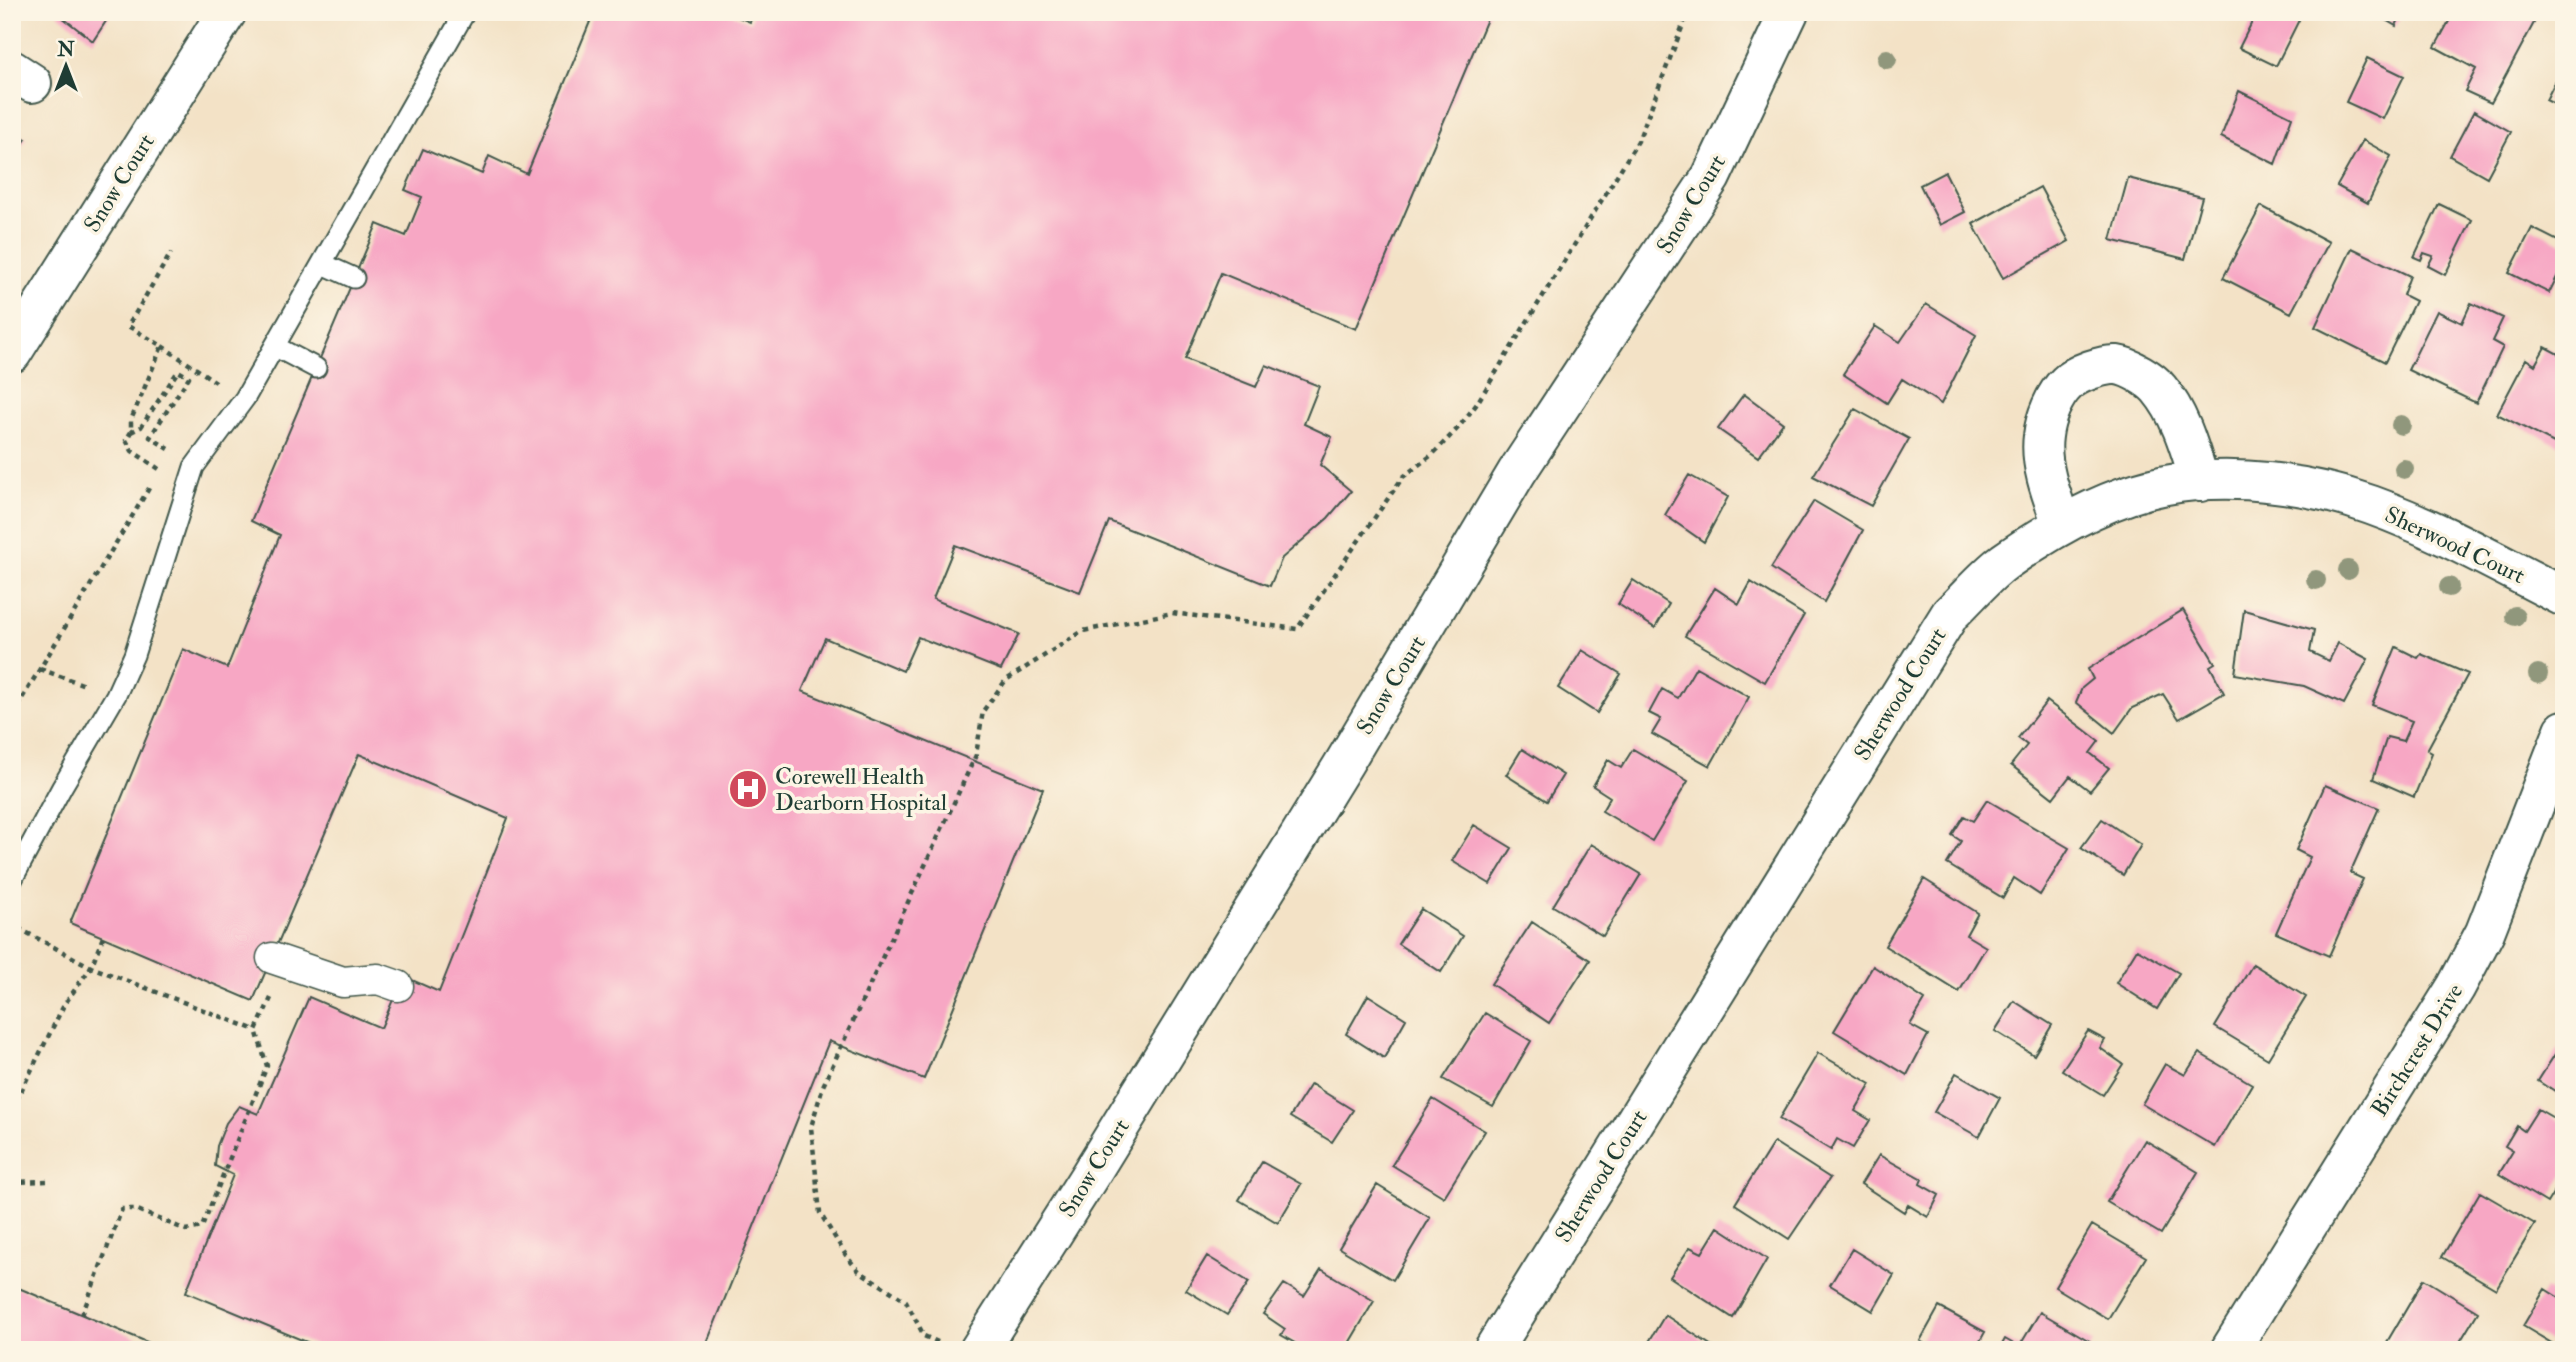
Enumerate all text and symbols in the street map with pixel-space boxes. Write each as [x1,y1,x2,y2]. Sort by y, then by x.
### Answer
north arrow [32,32,102,102]
text: N [56,38,75,62]
street label: Snow Court [77,129,161,237]
street label: Snow Court [1650,149,1732,259]
street label: Sherwood Court [2380,500,2530,590]
street label: Sherwood Court [1848,622,1952,766]
street label: Snow Court [1350,630,1432,740]
place label: Corewell Health Dearborn Hospital [775,762,947,818]
hospital icon: Corewell Health Dearborn Hospital [727,768,769,810]
street label: Birchcrest Drive [2365,978,2470,1122]
street label: Sherwood Court [1549,1104,1653,1248]
street label: Snow Court [1052,1114,1136,1222]

